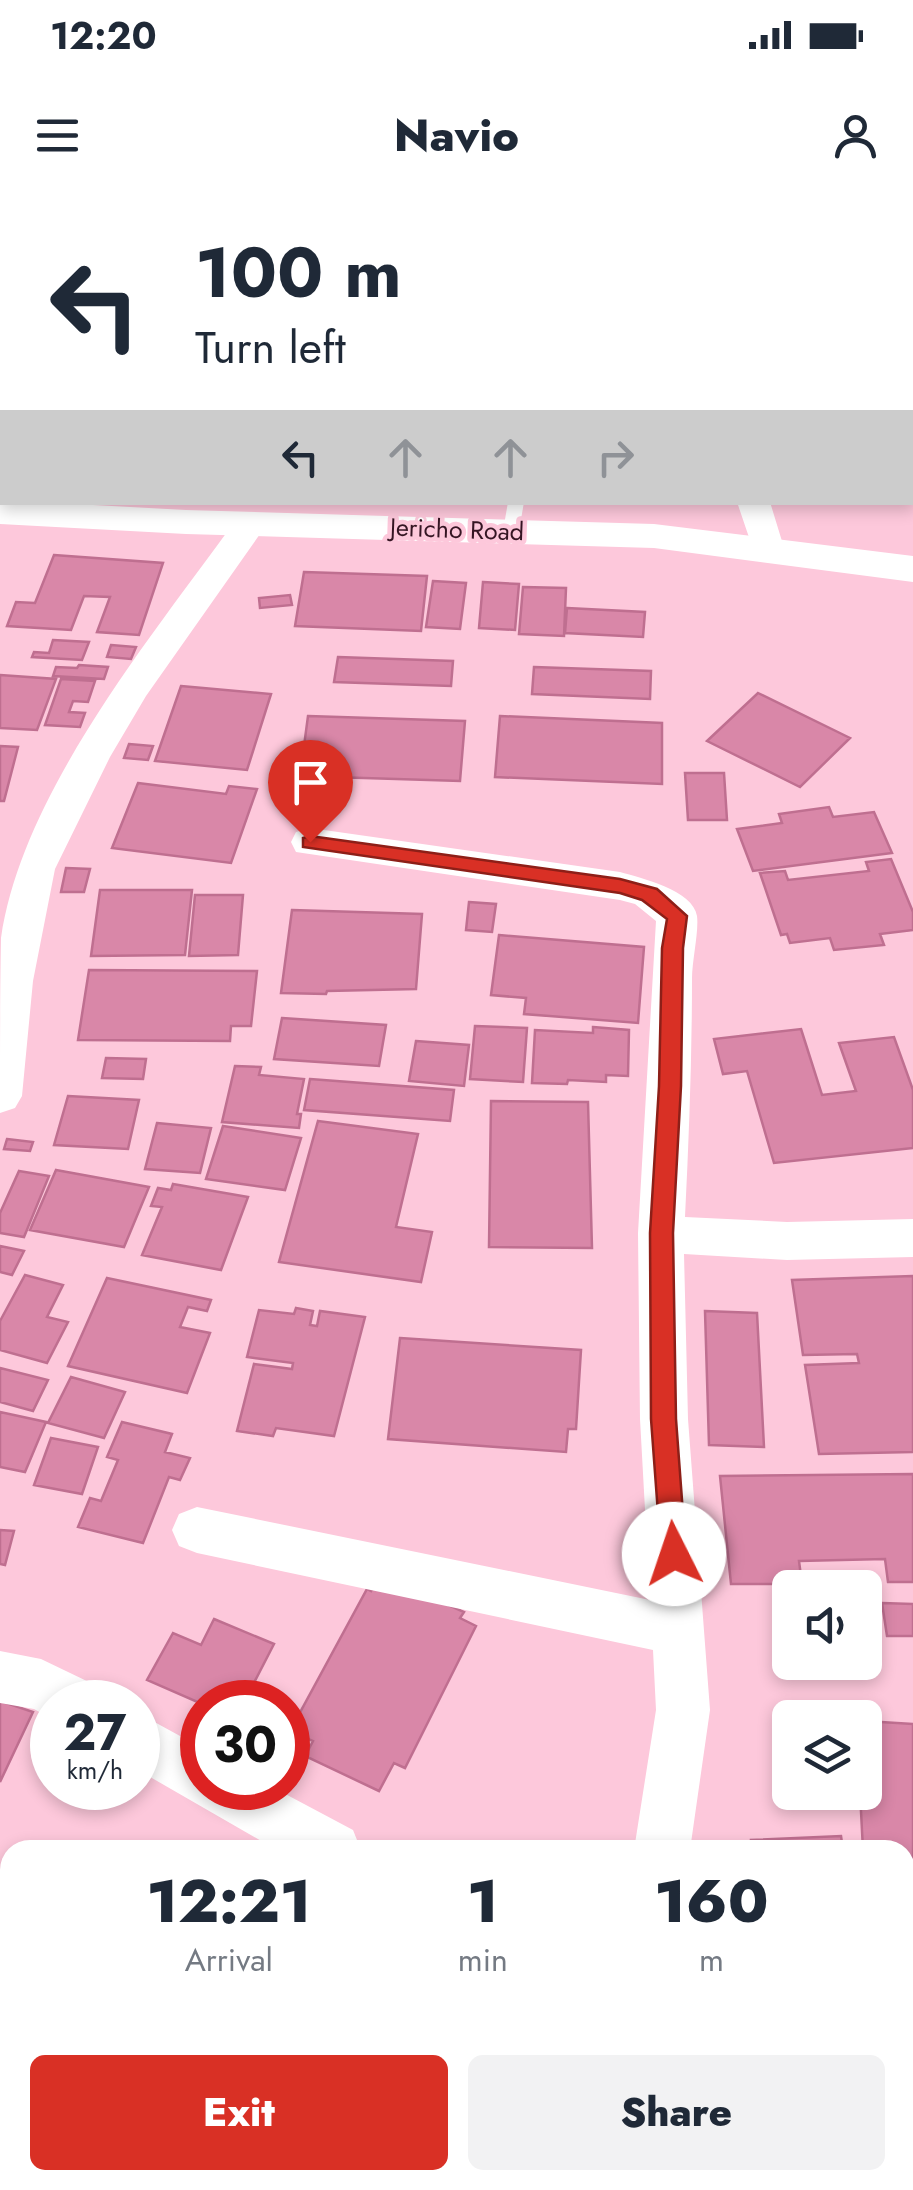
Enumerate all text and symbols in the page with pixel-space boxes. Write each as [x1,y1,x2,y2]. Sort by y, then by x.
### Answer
text: 12:20 [50,8,157,63]
text: Navio [394,103,519,168]
icon: menu [30,108,85,163]
icon: person [828,108,883,163]
text: 100 m [195,222,402,323]
icon: left [30,240,160,370]
text: Turn left [195,315,346,380]
icon: left [273,430,328,485]
icon: ahead [378,430,433,485]
icon: ahead [483,430,538,485]
icon: right [588,430,643,485]
street label: Jericho Road [386,509,525,549]
pin [268,740,353,843]
icon: arrive [283,755,338,810]
position arrow [622,1502,726,1606]
map controls [772,1570,882,1810]
button: sound [772,1570,882,1680]
speed limit sign: 30 [180,1680,310,1810]
text: 27 [64,1696,126,1769]
button: layers [772,1700,882,1810]
text: km/h [67,1752,123,1788]
text: 12:21 [146,1858,311,1945]
text: 1 [467,1858,499,1945]
text: 160 [654,1858,769,1945]
text: Arrival [185,1937,273,1983]
text: min [458,1937,508,1983]
text: m [699,1937,724,1983]
button: Exit [30,2055,448,2170]
button: Share [468,2055,885,2170]

